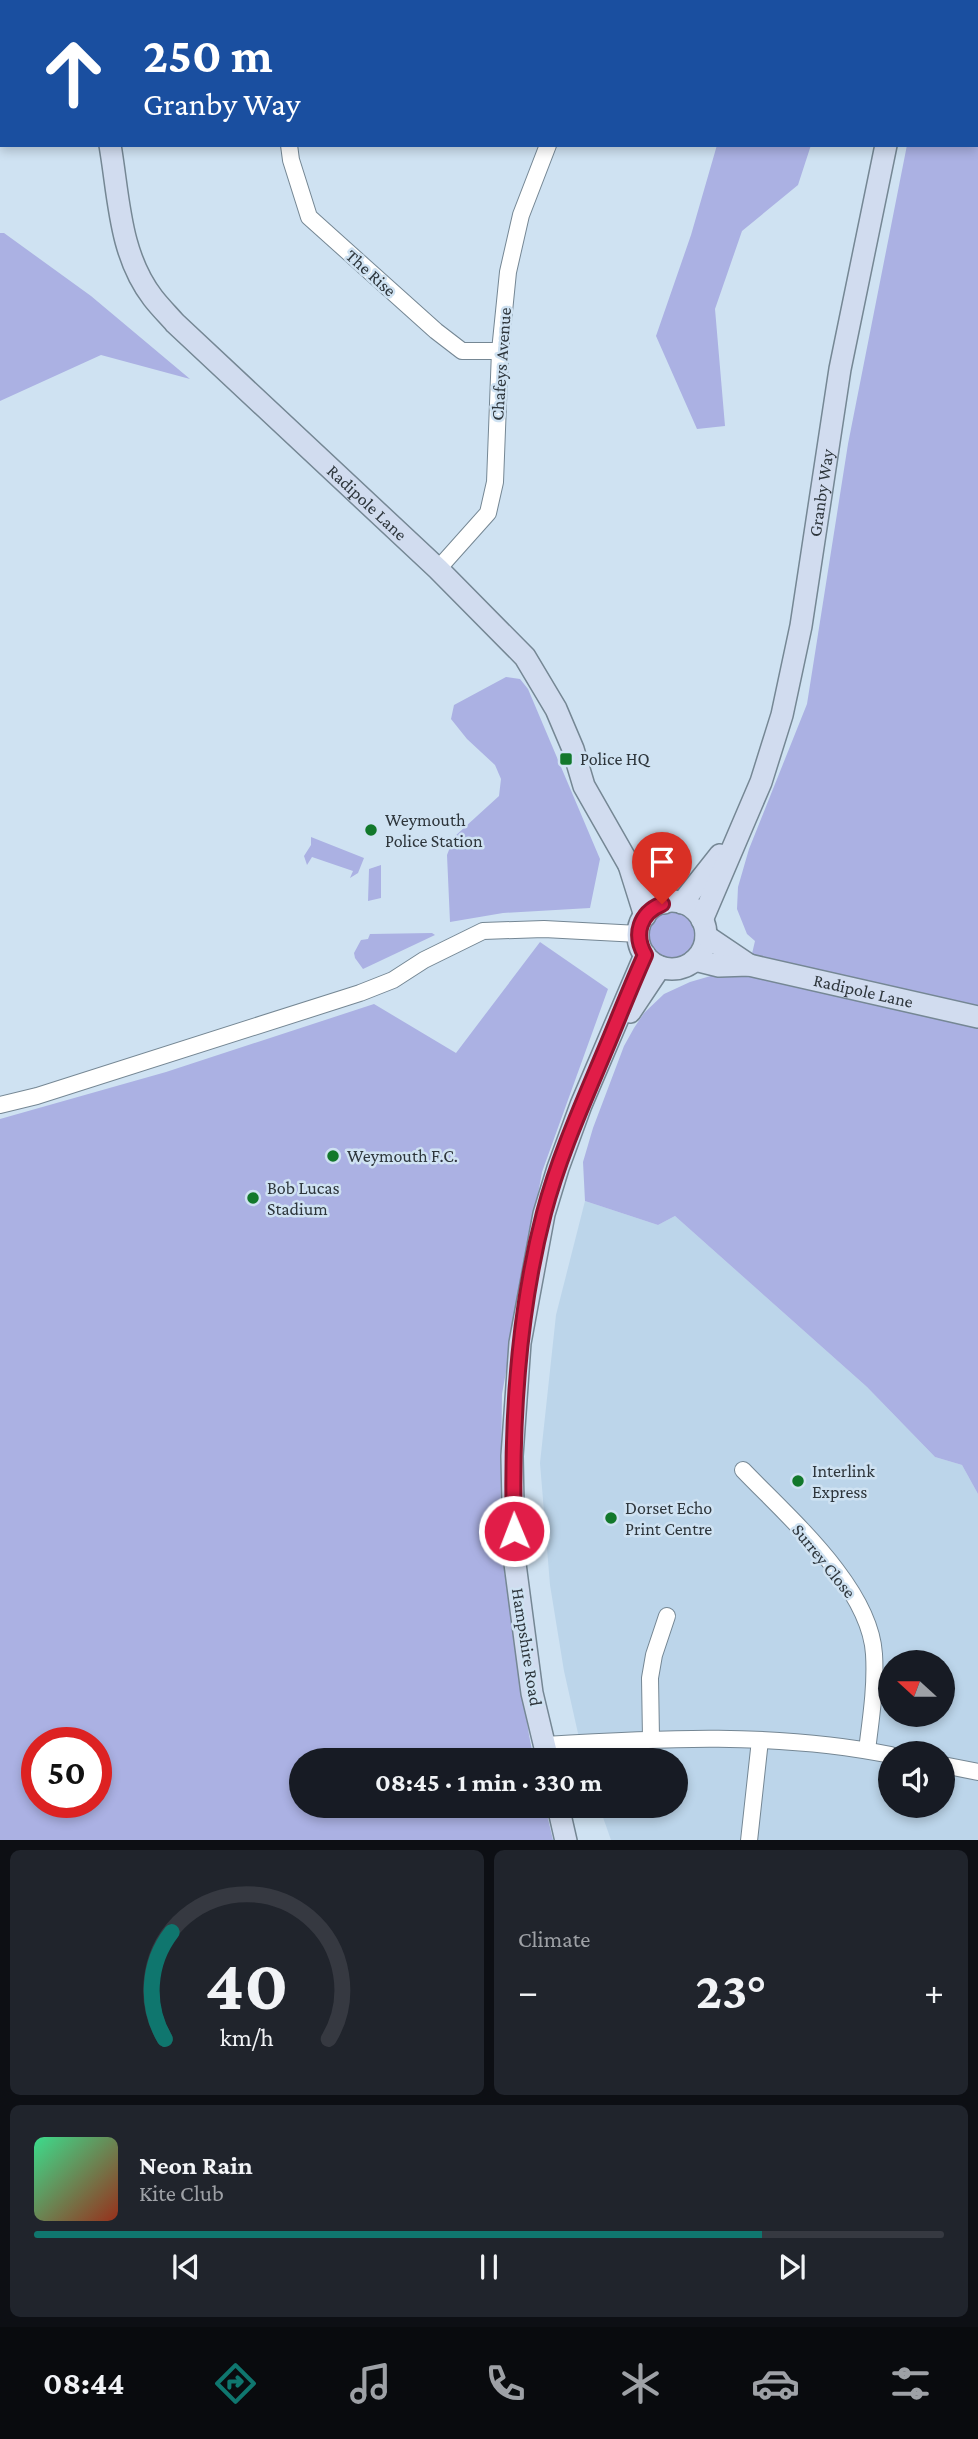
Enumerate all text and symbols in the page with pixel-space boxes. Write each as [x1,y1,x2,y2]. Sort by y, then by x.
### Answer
icon: ahead [28,28,119,119]
text: 250 m [143,28,273,83]
text: Granby Way [143,86,300,122]
street label: The Rise [342,245,400,301]
street label: Chafeys Avenue [487,307,515,421]
street label: Granby Way [805,447,838,538]
street label: Radipole Lane [323,461,411,545]
place label: Police HQ [580,749,651,769]
marker: Police HQ [558,751,574,767]
place label: Weymouth Police Station [385,810,483,851]
marker: Weymouth Police Station [363,822,379,838]
pin [632,832,692,904]
icon: arrive [643,843,681,881]
street label: Radipole Lane [812,970,915,1012]
place label: Weymouth F.C. [347,1146,458,1166]
marker: Weymouth F.C. [325,1148,341,1164]
place label: Bob Lucas Stadium [267,1178,340,1219]
marker: Bob Lucas Stadium [245,1190,261,1206]
place label: Interlink Express [812,1461,875,1502]
marker: Interlink Express [790,1473,806,1489]
position arrow [477,1494,551,1568]
place label: Dorset Echo Print Centre [625,1498,712,1539]
marker: Dorset Echo Print Centre [603,1510,619,1526]
street label: Surrey Close [788,1520,860,1602]
street label: Hampshire Road [508,1587,546,1708]
north arrow [878,1650,956,1727]
map controls [878,1650,955,1818]
speed limit sign: 50 [21,1727,112,1818]
button: sound [878,1741,955,1818]
text: 08:45 · 1 min · 330 m [375,1768,602,1797]
text: Climate [518,1926,590,1952]
text: 40 [205,1944,289,2025]
text: 23° [695,1961,767,2019]
text: − [518,1970,538,2012]
text: + [924,1970,944,2012]
text: km/h [220,2023,274,2050]
text: Neon Rain [139,2151,253,2180]
text: Kite Club [139,2180,224,2206]
icon: previous [167,2248,205,2286]
icon: pause [470,2248,508,2286]
icon: next [773,2248,811,2286]
icon: directions [211,2359,260,2408]
icon: music [346,2359,395,2408]
icon: phone [481,2359,530,2408]
icon: climate [616,2359,665,2408]
icon: car [751,2359,800,2408]
icon: filters [886,2359,935,2408]
text: 08:44 [43,2365,125,2401]

